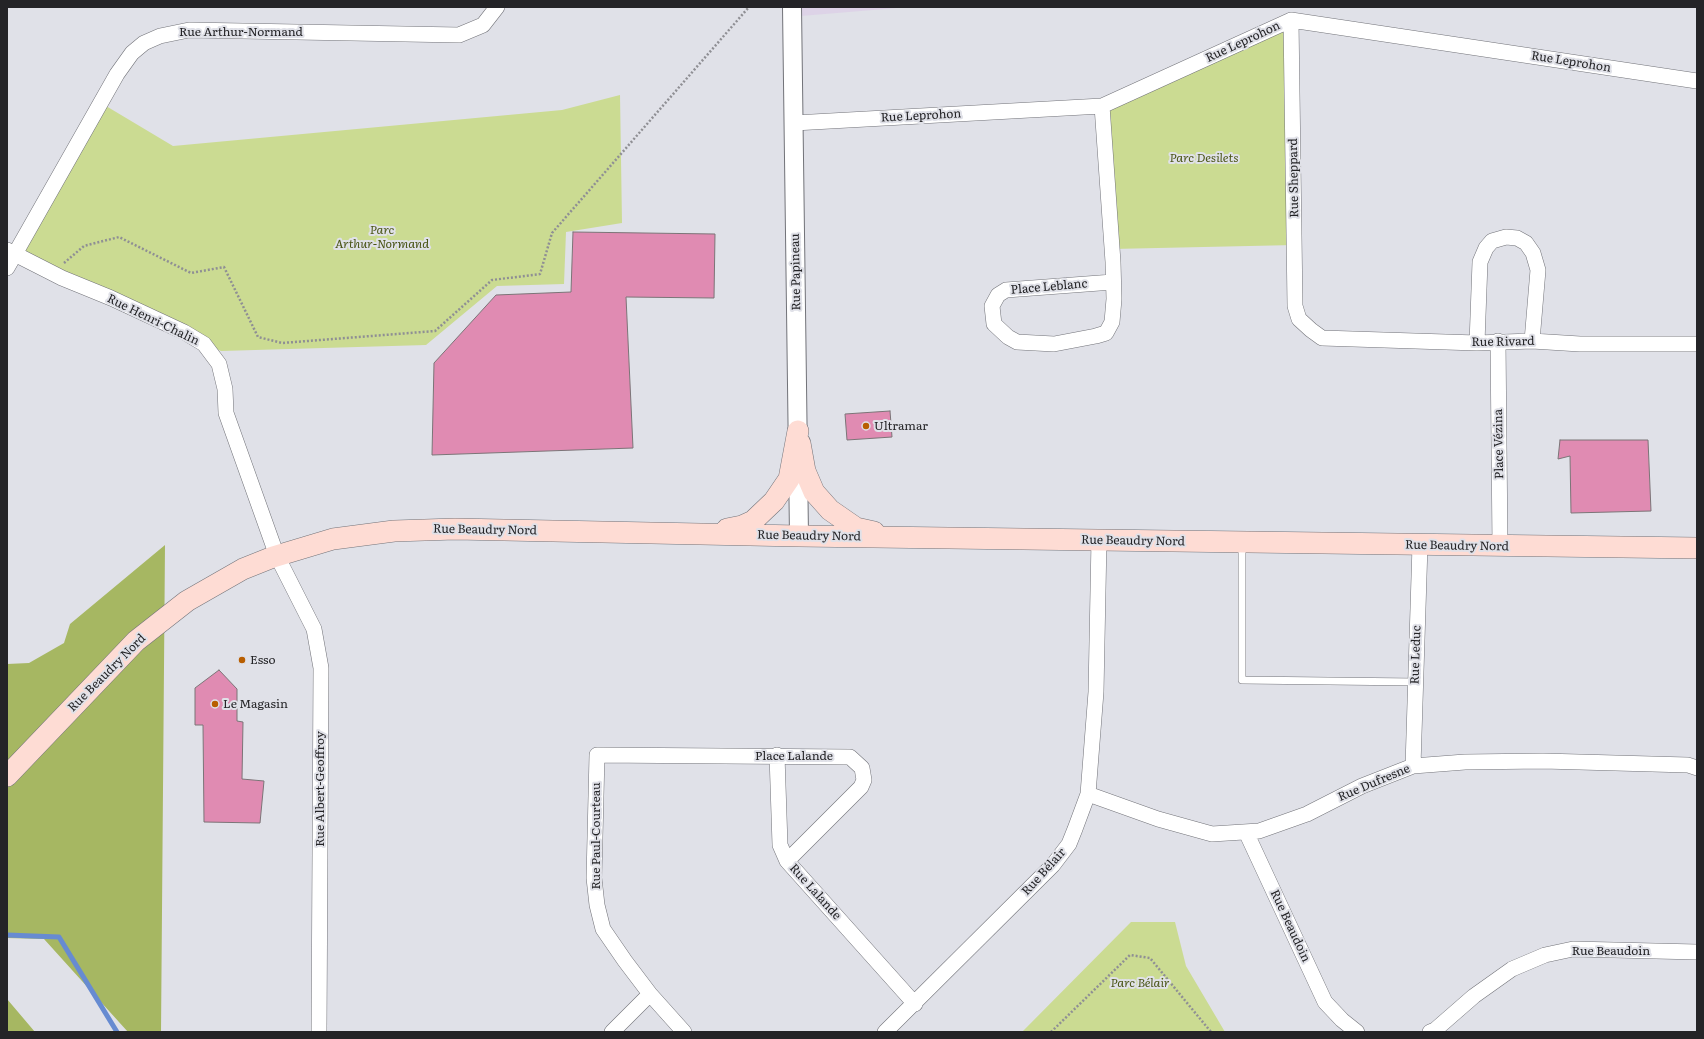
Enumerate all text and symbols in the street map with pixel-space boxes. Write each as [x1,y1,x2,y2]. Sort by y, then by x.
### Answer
street label: Rue Leprohon [1203,18,1283,66]
street label: Rue Arthur-Normand [179,25,303,39]
street label: Rue Leprohon [1530,49,1612,75]
street label: Rue Leprohon [880,107,962,125]
street label: Rue Sheppard [1286,138,1302,218]
park label: Parc Desilets [1169,151,1239,165]
park label: Parc Arthur-Normand [335,223,429,251]
street label: Rue Papineau [788,233,804,311]
street label: Place Leblanc [1010,276,1088,298]
street label: Rue Henri-Chalin [105,291,201,349]
street label: Rue Rivard [1471,334,1535,350]
street label: Place Vézina [1491,409,1507,479]
place label: Ultramar [874,419,928,433]
marker: Ultramar [861,421,871,431]
street label: Rue Beaudry Nord [433,522,537,538]
street label: Rue Beaudry Nord [757,528,861,544]
street label: Rue Beaudry Nord [1081,533,1185,549]
street label: Rue Beaudry Nord [1405,538,1509,554]
street label: Rue Leduc [1408,625,1424,685]
street label: Rue Beaudry Nord [65,631,149,715]
place label: Esso [250,653,276,667]
marker: Esso [237,655,247,665]
place label: Le Magasin [223,697,288,711]
marker: Le Magasin [210,699,220,709]
street label: Rue Albert-Geoffroy [313,731,327,847]
street label: Place Lalande [755,749,833,763]
street label: Rue Dufresne [1336,761,1412,805]
street label: Rue Paul-Courteau [589,782,603,890]
street label: Rue Bélair [1019,845,1069,899]
street label: Rue Lalande [786,861,844,923]
street label: Rue Beaudoin [1267,887,1313,965]
street label: Rue Beaudoin [1572,944,1650,958]
park label: Parc Bélair [1110,976,1170,990]

